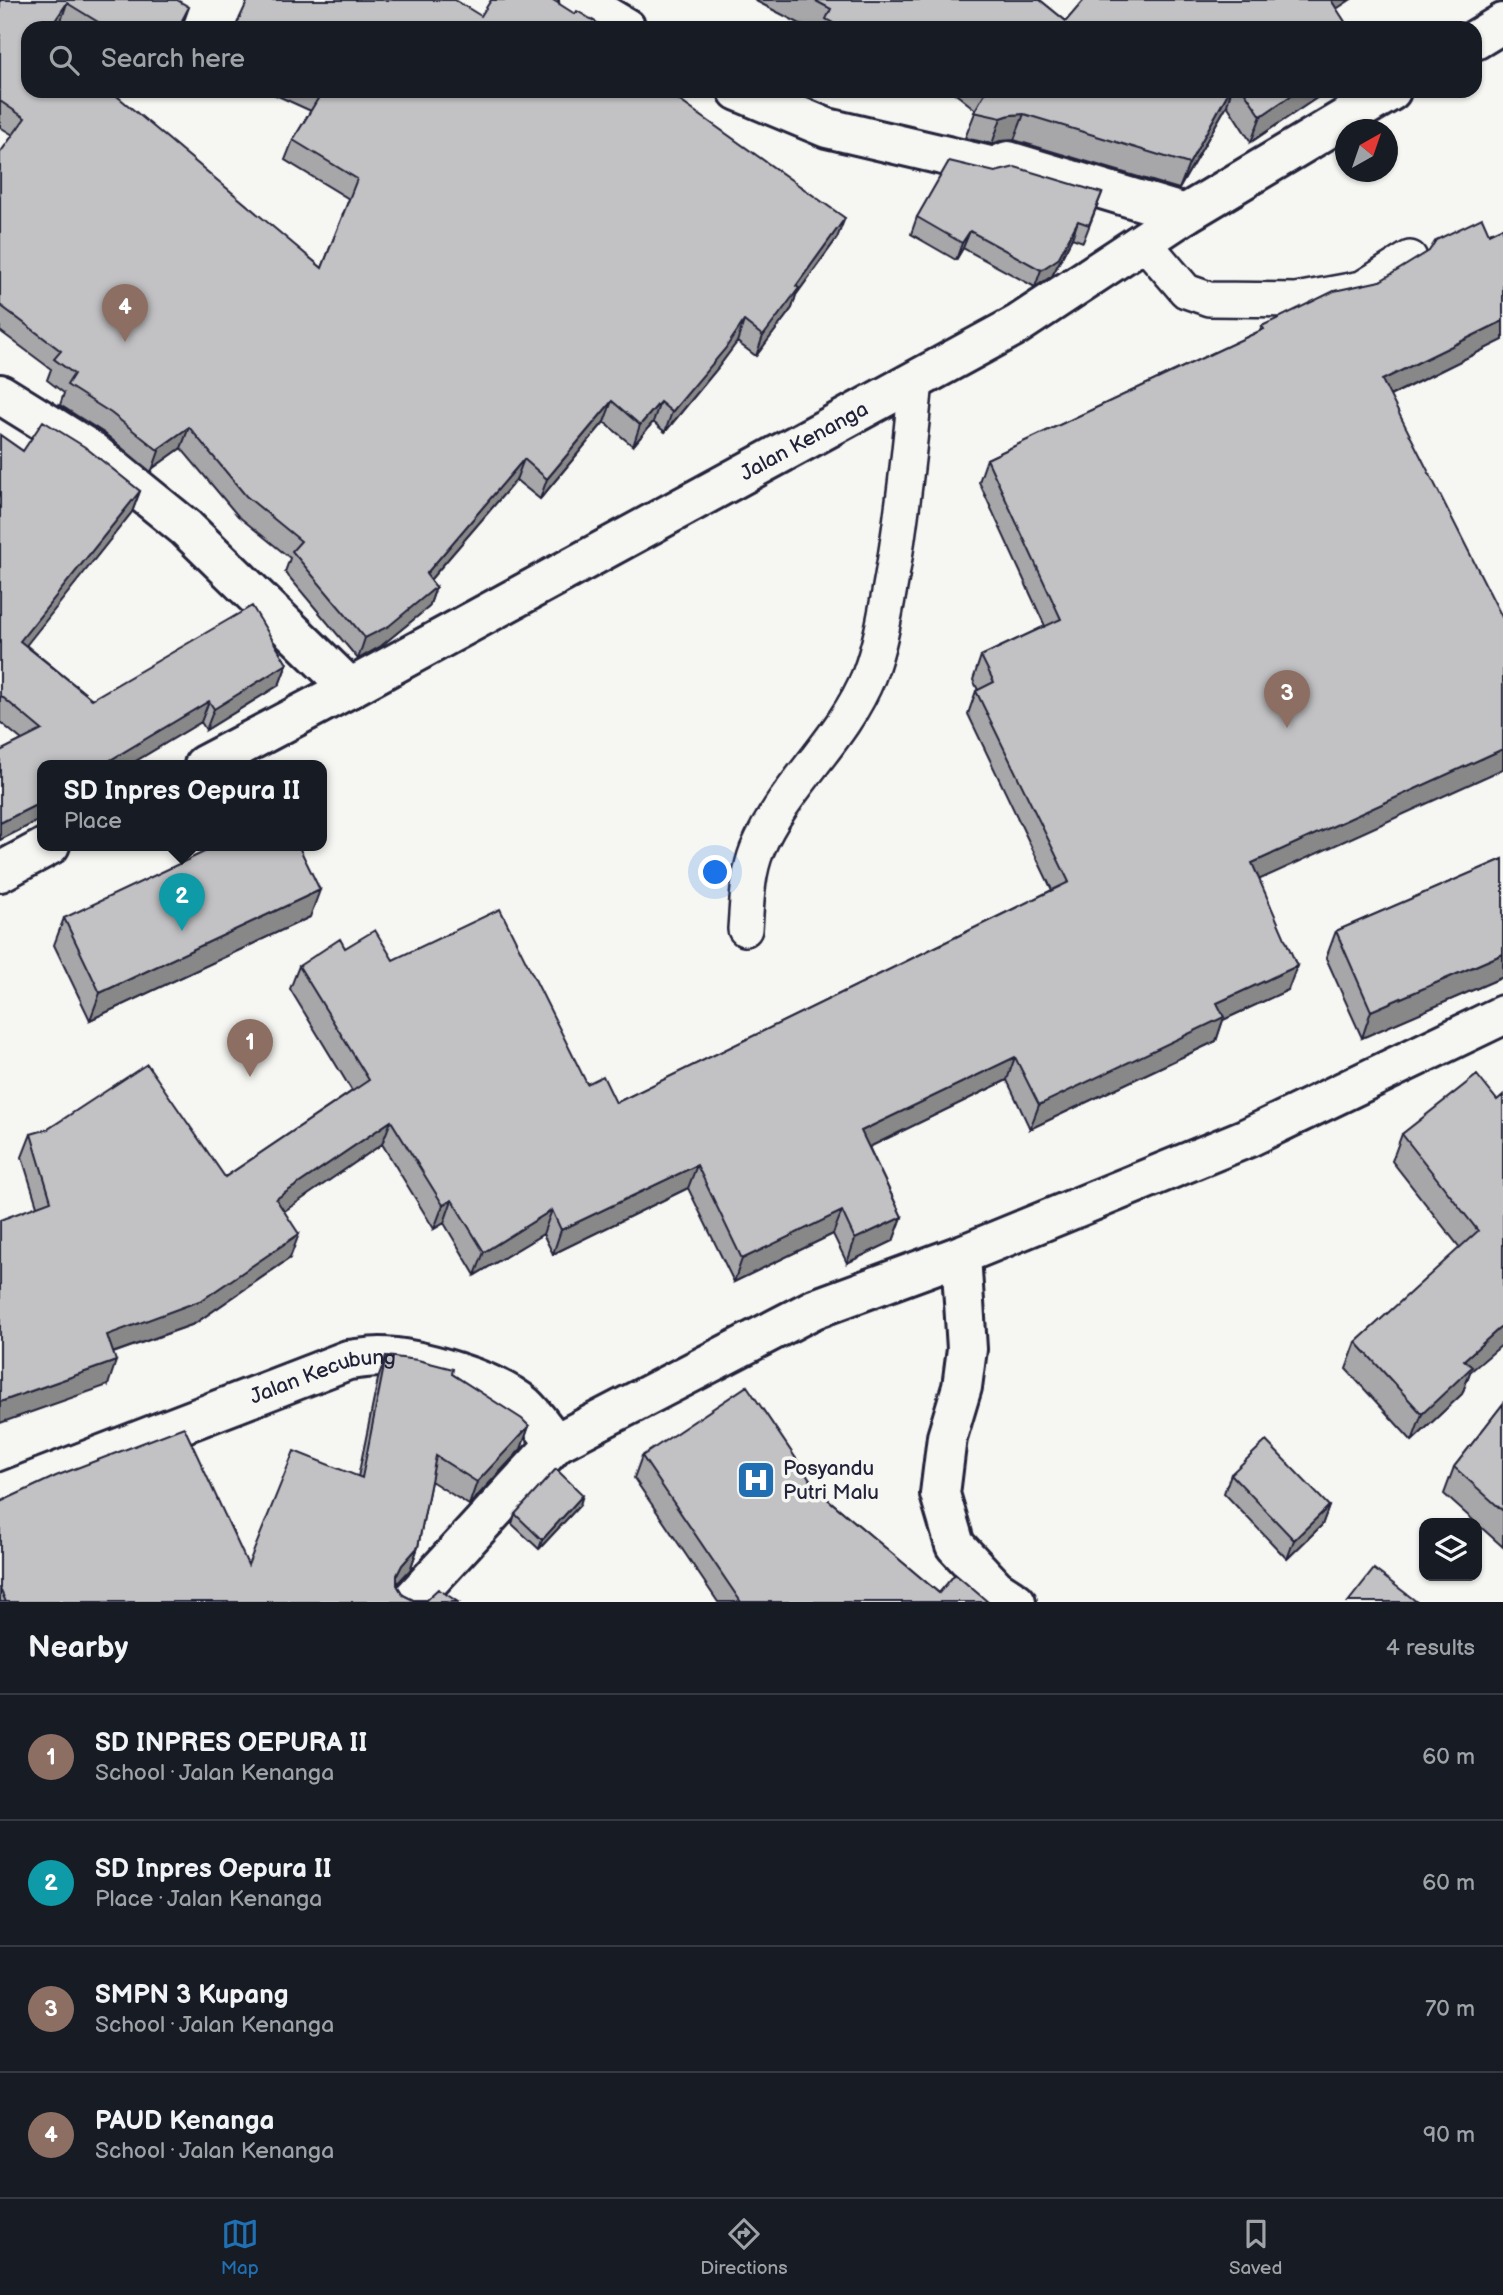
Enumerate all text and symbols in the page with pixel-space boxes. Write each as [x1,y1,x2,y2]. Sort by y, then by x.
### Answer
search box [21,21,1482,98]
icon: search [45,41,83,79]
text: Search here [101,44,245,75]
north arrow [1335,119,1398,182]
pin: 4 [102,284,148,342]
street label: Jalan Kenanga [736,396,873,486]
pin: 3 [1264,670,1310,728]
popup [37,760,327,851]
text: SD Inpres Oepura II [64,776,300,807]
text: Place [64,807,122,835]
your location [698,855,732,889]
pin: 2 [159,873,205,931]
pin: 1 [227,1019,273,1077]
street label: Jalan Kecubung [247,1345,397,1410]
place label: Posyandu Putri Malu [783,1456,879,1505]
hospital icon: Posyandu Putri Malu [735,1459,777,1501]
map controls [1419,1518,1482,1581]
button: layers [1419,1518,1482,1581]
text: Nearby [28,1630,128,1666]
text: 4 results [1386,1634,1475,1662]
text: SD INPRES OEPURA II [95,1728,367,1759]
text: 1 [46,1743,56,1771]
text: 60 m [1422,1743,1475,1771]
text: School · Jalan Kenanga [95,1759,334,1787]
text: SD Inpres Oepura II [95,1854,332,1885]
text: 2 [44,1869,58,1897]
text: 60 m [1422,1869,1475,1897]
text: Place · Jalan Kenanga [95,1885,322,1913]
text: SMPN 3 Kupang [95,1980,288,2011]
text: 3 [44,1995,58,2023]
text: 70 m [1425,1995,1475,2023]
text: School · Jalan Kenanga [95,2011,334,2039]
text: PAUD Kenanga [95,2106,274,2137]
text: 4 [44,2121,58,2149]
text: 90 m [1423,2121,1475,2149]
text: School · Jalan Kenanga [95,2137,334,2165]
tab: Map [221,2215,259,2280]
tab: Directions [700,2215,788,2280]
tab: Saved [1229,2215,1282,2280]

